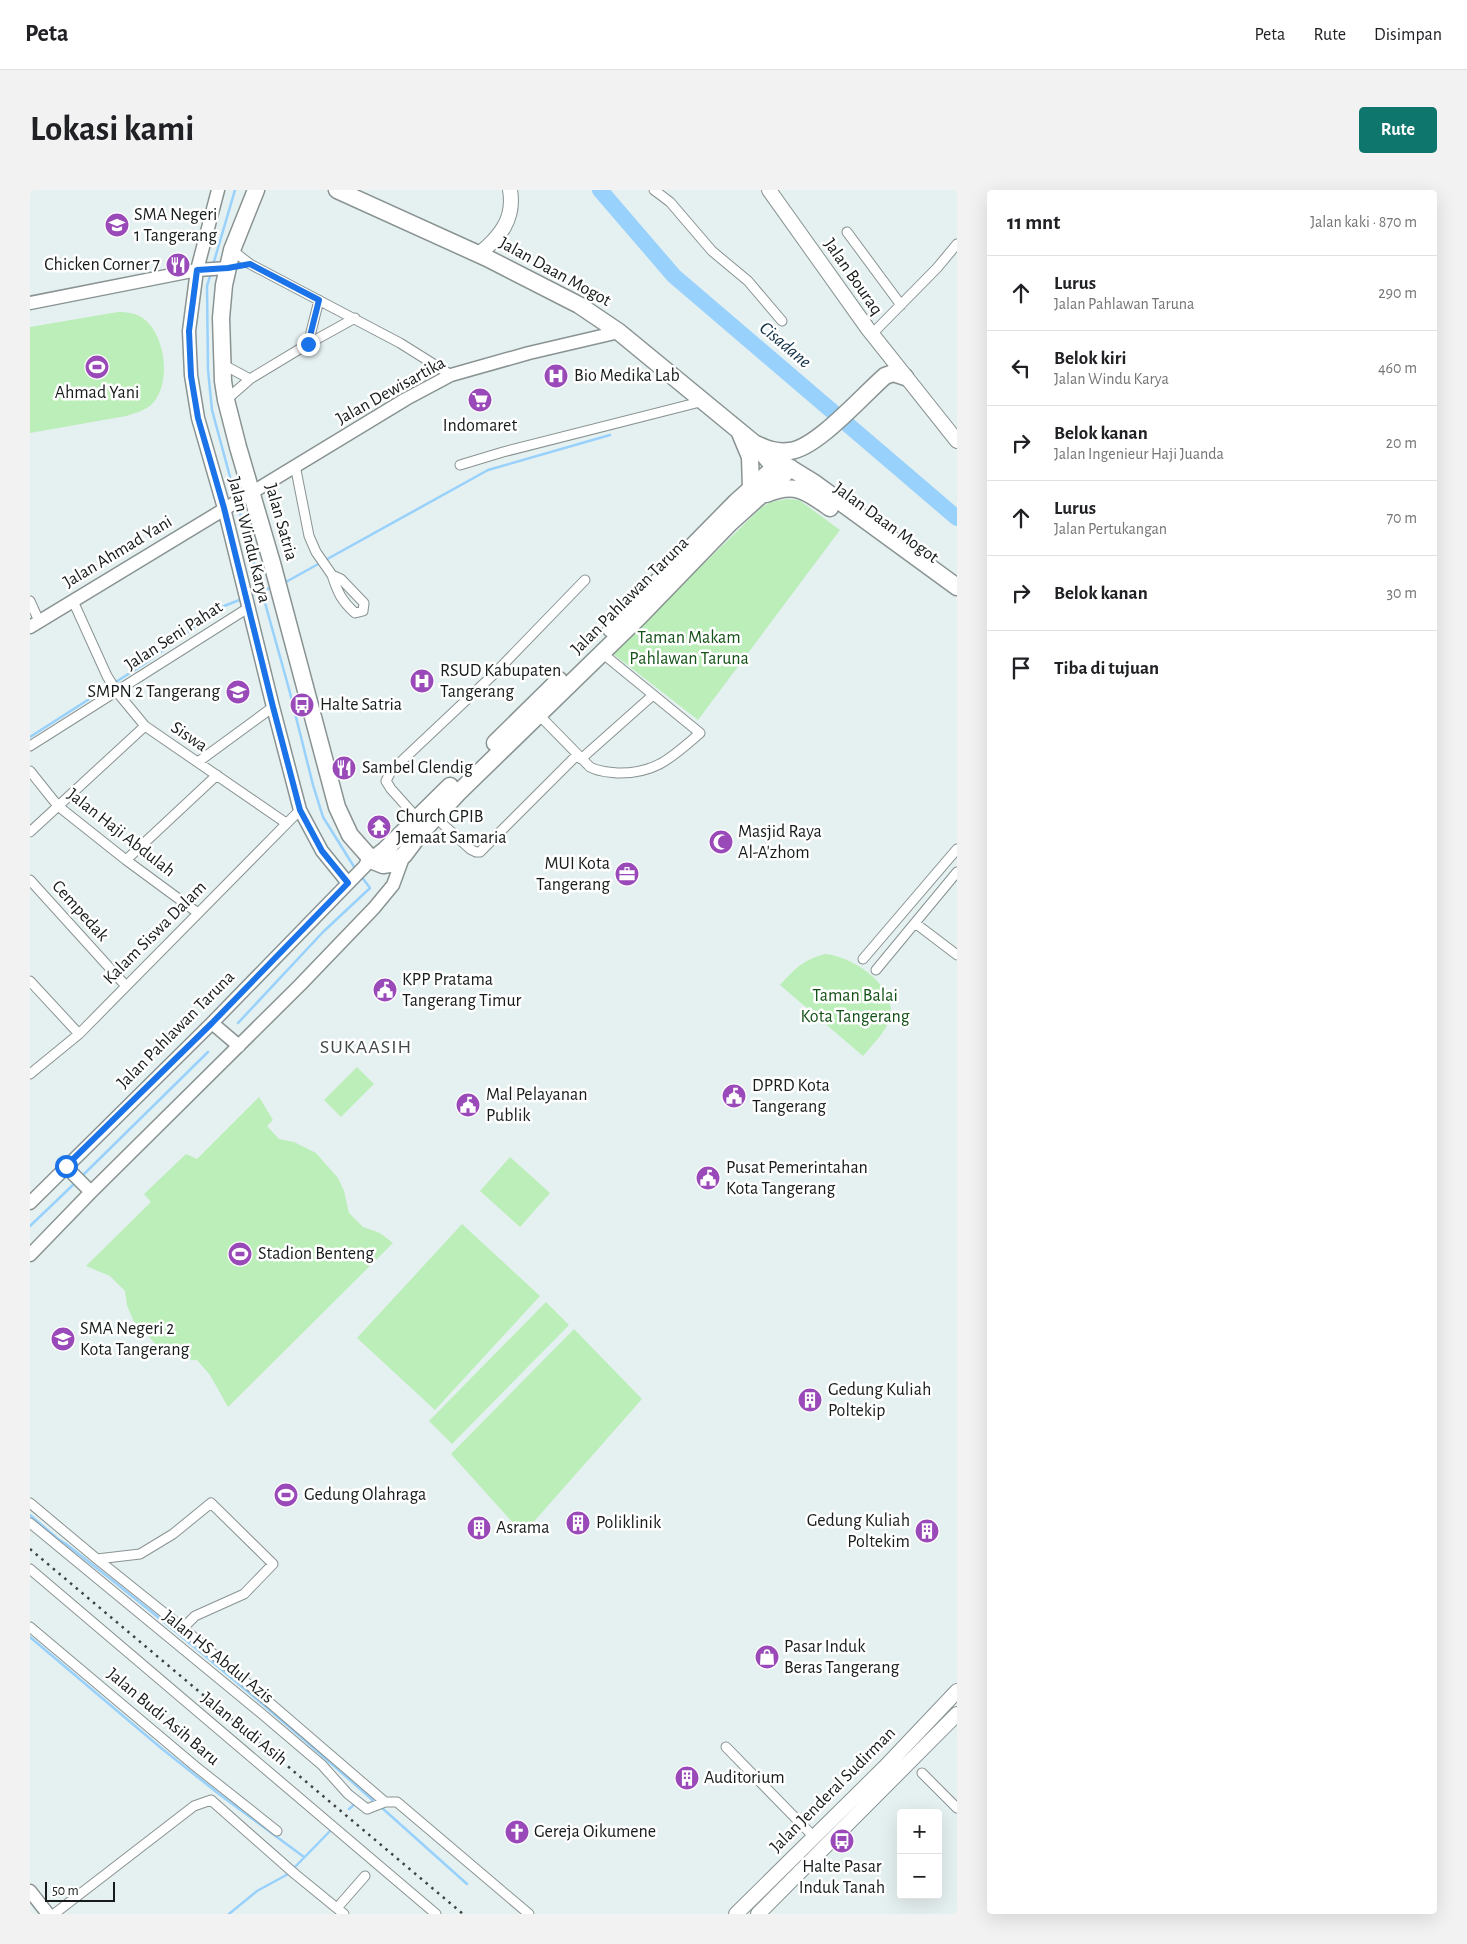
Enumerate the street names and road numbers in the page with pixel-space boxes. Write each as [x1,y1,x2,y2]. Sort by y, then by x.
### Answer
street label: Jalan Daan Mogot [496,234,614,310]
street label: Jalan Bouraq [820,235,886,319]
street label: Jalan Dewisartika [333,354,449,428]
street label: Jalan Windu Karya [225,475,273,605]
street label: Jalan Daan Mogot [830,479,942,567]
street label: Jalan Satria [261,482,301,562]
street label: Jalan Ahmad Yani [61,513,175,591]
street label: Jalan Pahlawan Taruna [568,534,692,658]
street label: Jalan Seni Pahat [122,598,226,674]
street label: Siswa [168,718,210,756]
street label: Jalan Haji Abdulah [64,786,178,880]
street label: Cempedak [48,877,112,945]
street label: Kalam Siswa Dalam [100,878,210,988]
street label: Jalan Pahlawan Taruna [114,968,238,1092]
street label: Jalan HS Abdul Azis [159,1607,277,1707]
street label: Jalan Budi Asih Baru [103,1665,223,1769]
street label: Jalan Budi Asih [198,1689,290,1769]
street label: Jalan Jenderal Sudirman [767,1724,899,1856]

